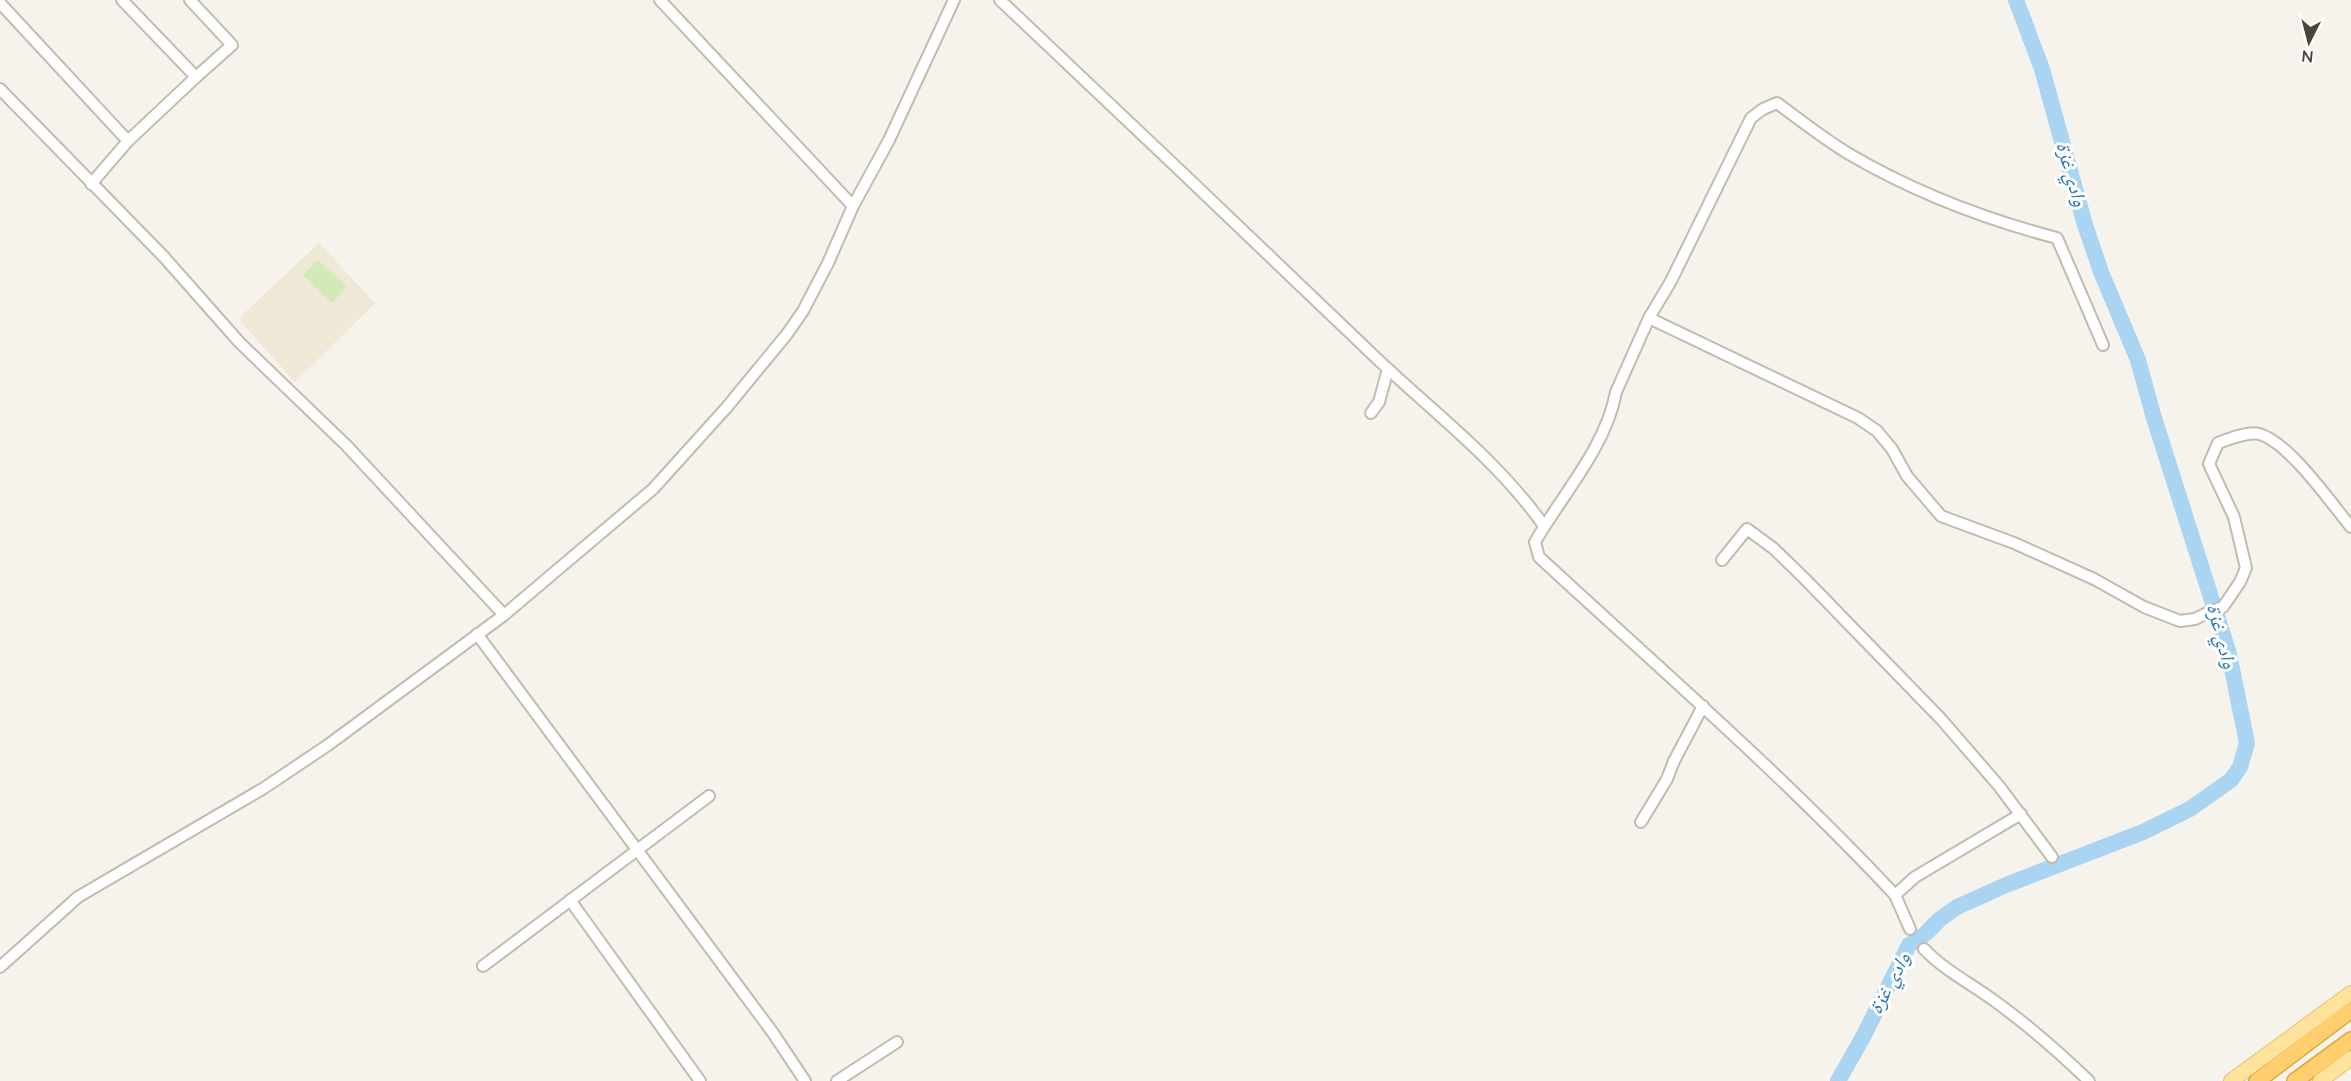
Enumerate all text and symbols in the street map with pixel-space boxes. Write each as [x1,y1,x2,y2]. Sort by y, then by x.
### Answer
north arrow [2279,12,2339,72]
text: N [2300,44,2315,67]
water label: وادي غزة [2047,139,2094,210]
water label: وادي غزة [2198,601,2243,672]
water label: وادي غزة [1862,948,1919,1020]

